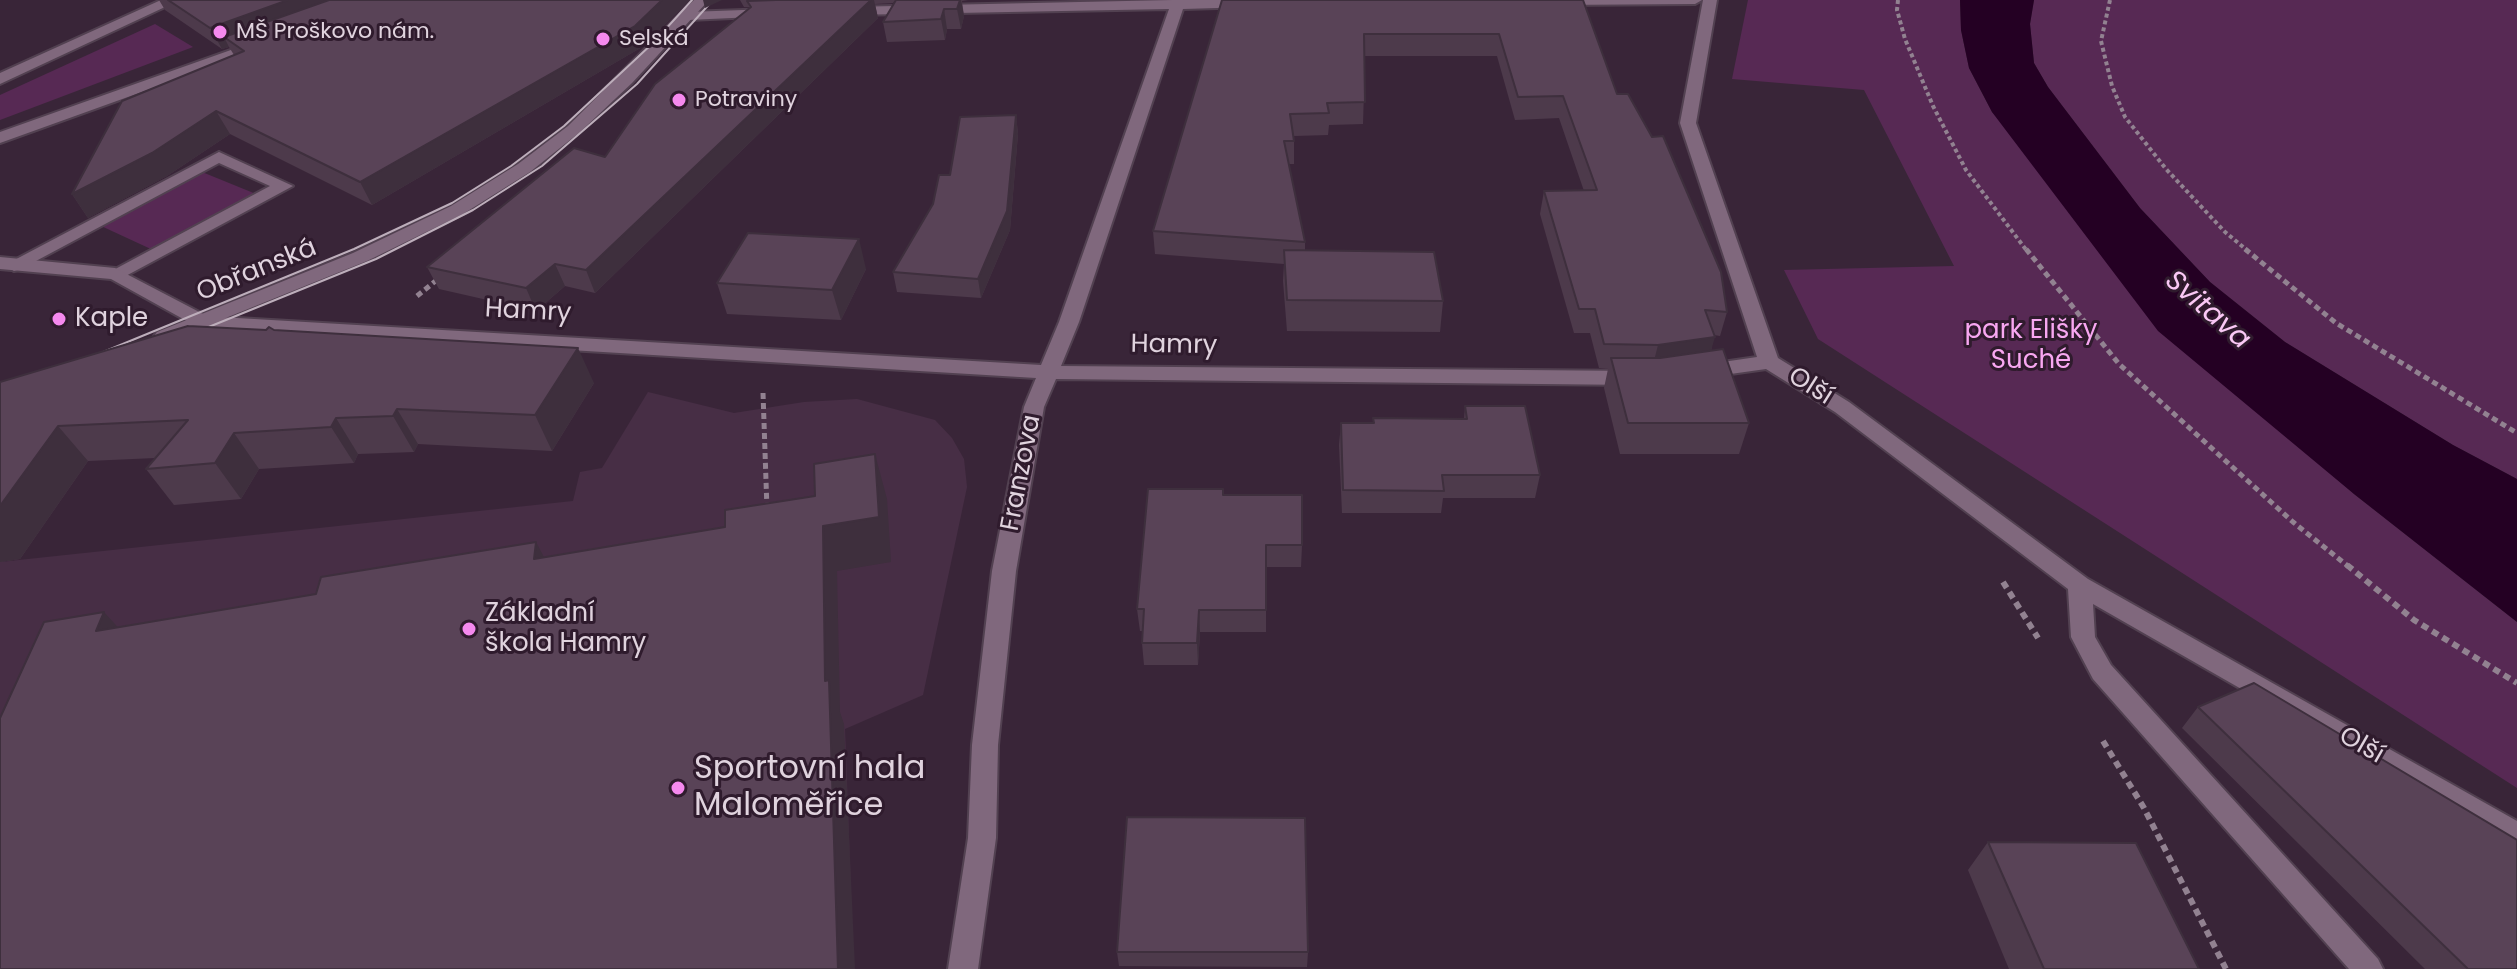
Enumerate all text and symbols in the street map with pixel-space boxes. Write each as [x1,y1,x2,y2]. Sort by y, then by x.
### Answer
place label: MŠ Proškovo nám. [236,19,434,45]
marker: MŠ Proškovo nám. [211,23,229,41]
place label: Selská [619,26,689,52]
marker: Selská [594,30,612,48]
place label: Potraviny [695,87,797,113]
marker: Potraviny [670,91,688,109]
street label: Obřanská [193,233,321,309]
water label: Svitava [2157,265,2257,357]
street label: Hamry [484,294,572,330]
place label: Kaple [75,303,148,335]
marker: Kaple [50,310,68,328]
park label: park Elišky Suché [1965,315,2097,376]
street label: Hamry [1130,330,1218,362]
street label: Olší [1782,361,1838,413]
street label: Franzova [995,412,1049,534]
place label: Základní škola Hamry [485,598,646,660]
marker: Základní škola Hamry [460,620,478,638]
street label: Olší [2333,721,2389,771]
place label: Sportovní hala Maloměřice [694,751,925,826]
marker: Sportovní hala Maloměřice [669,779,687,797]

